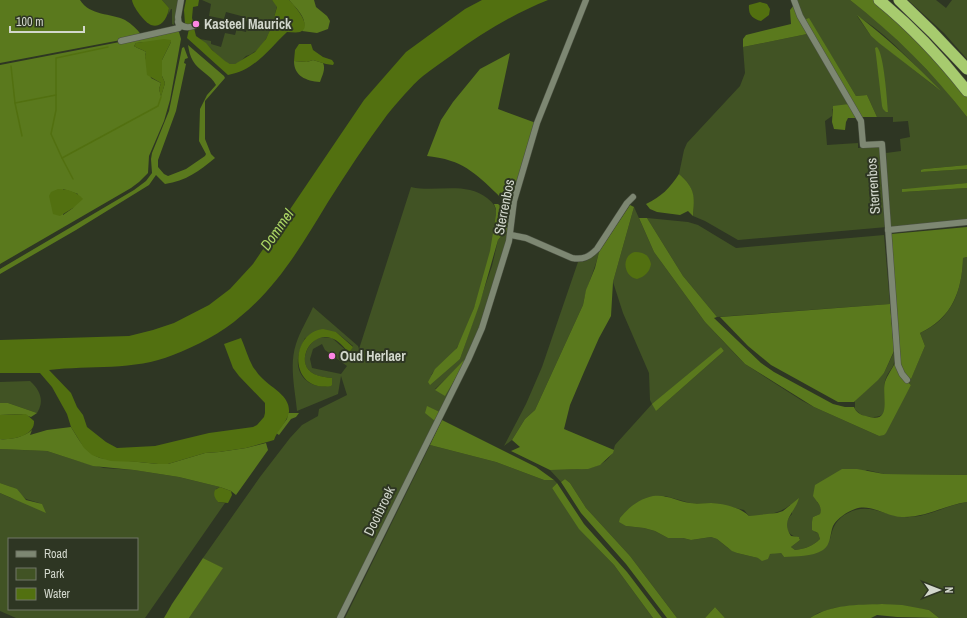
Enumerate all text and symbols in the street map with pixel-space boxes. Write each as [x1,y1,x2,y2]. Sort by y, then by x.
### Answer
scale bar [10,8,84,34]
text: 100 m [16,14,43,30]
place label: Kasteel Maurick [204,15,292,33]
marker: Kasteel Maurick [191,19,201,29]
street label: Sterrenbos [862,157,884,215]
street label: Sterrenbos [490,177,518,236]
water label: Dommel [255,205,298,254]
place label: Oud Herlaer [340,347,406,365]
marker: Oud Herlaer [327,351,337,361]
street label: Dooibroek [359,483,399,539]
legend [8,538,138,610]
text: Road [44,546,68,562]
text: Park [44,566,64,582]
north arrow [919,570,959,610]
text: Water [44,586,71,602]
text: N [942,587,956,593]

